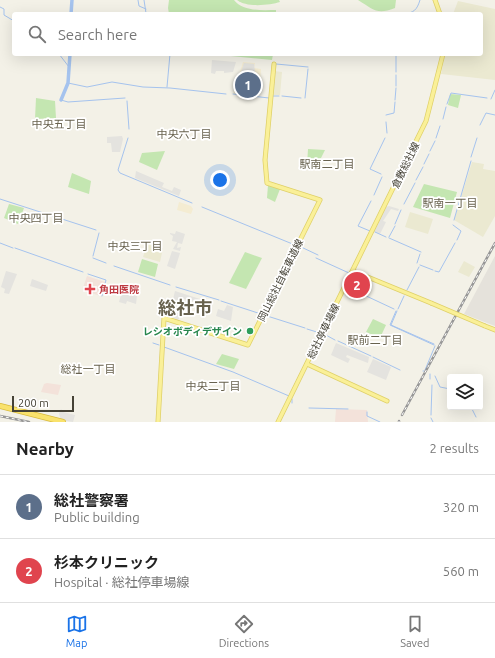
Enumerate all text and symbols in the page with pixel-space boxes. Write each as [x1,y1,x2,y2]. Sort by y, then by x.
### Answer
search box [12,12,483,56]
icon: search [26,23,48,45]
text: Search here [58,26,137,43]
pin: 1 [235,70,261,100]
district label: 中央五丁目 [32,118,87,130]
district label: 中央六丁目 [157,128,212,140]
street label: 倉敷総社線 [390,140,421,190]
district label: 駅南二丁目 [300,158,355,170]
your location [210,170,230,190]
district label: 駅南一丁目 [423,197,478,209]
district label: 中央四丁目 [9,212,64,224]
street label: 岡山総社自転車道線 [256,237,305,323]
district label: 中央三丁目 [108,240,163,252]
pin: 2 [344,270,370,300]
marker: 角田医院 [84,283,96,295]
place label: 角田医院 [99,284,139,295]
district label: 総社市 [158,297,212,317]
street label: 総社停車場線 [305,302,342,361]
place label: レシオボディデザイン [143,326,242,337]
marker: レシオボディデザイン [245,326,255,336]
district label: 駅前二丁目 [348,334,403,346]
district label: 総社一丁目 [61,363,116,375]
map controls [447,374,483,410]
button: layers [447,374,483,410]
district label: 中央二丁目 [186,380,241,392]
scale bar [12,394,74,413]
text: 200 m [18,397,49,409]
text: Nearby [16,439,74,458]
text: 2 results [429,441,479,455]
text: 総社警察署 [54,492,129,509]
text: 1 [25,500,33,514]
text: 320 m [443,500,479,514]
text: Public building [54,510,140,524]
text: 杉本クリニック [54,554,159,571]
text: 2 [25,564,33,578]
text: 560 m [443,564,479,578]
text: Hospital · 総社停車場線 [54,575,189,589]
tab: Map [66,613,88,649]
tab: Directions [219,613,269,649]
tab: Saved [400,613,429,649]

